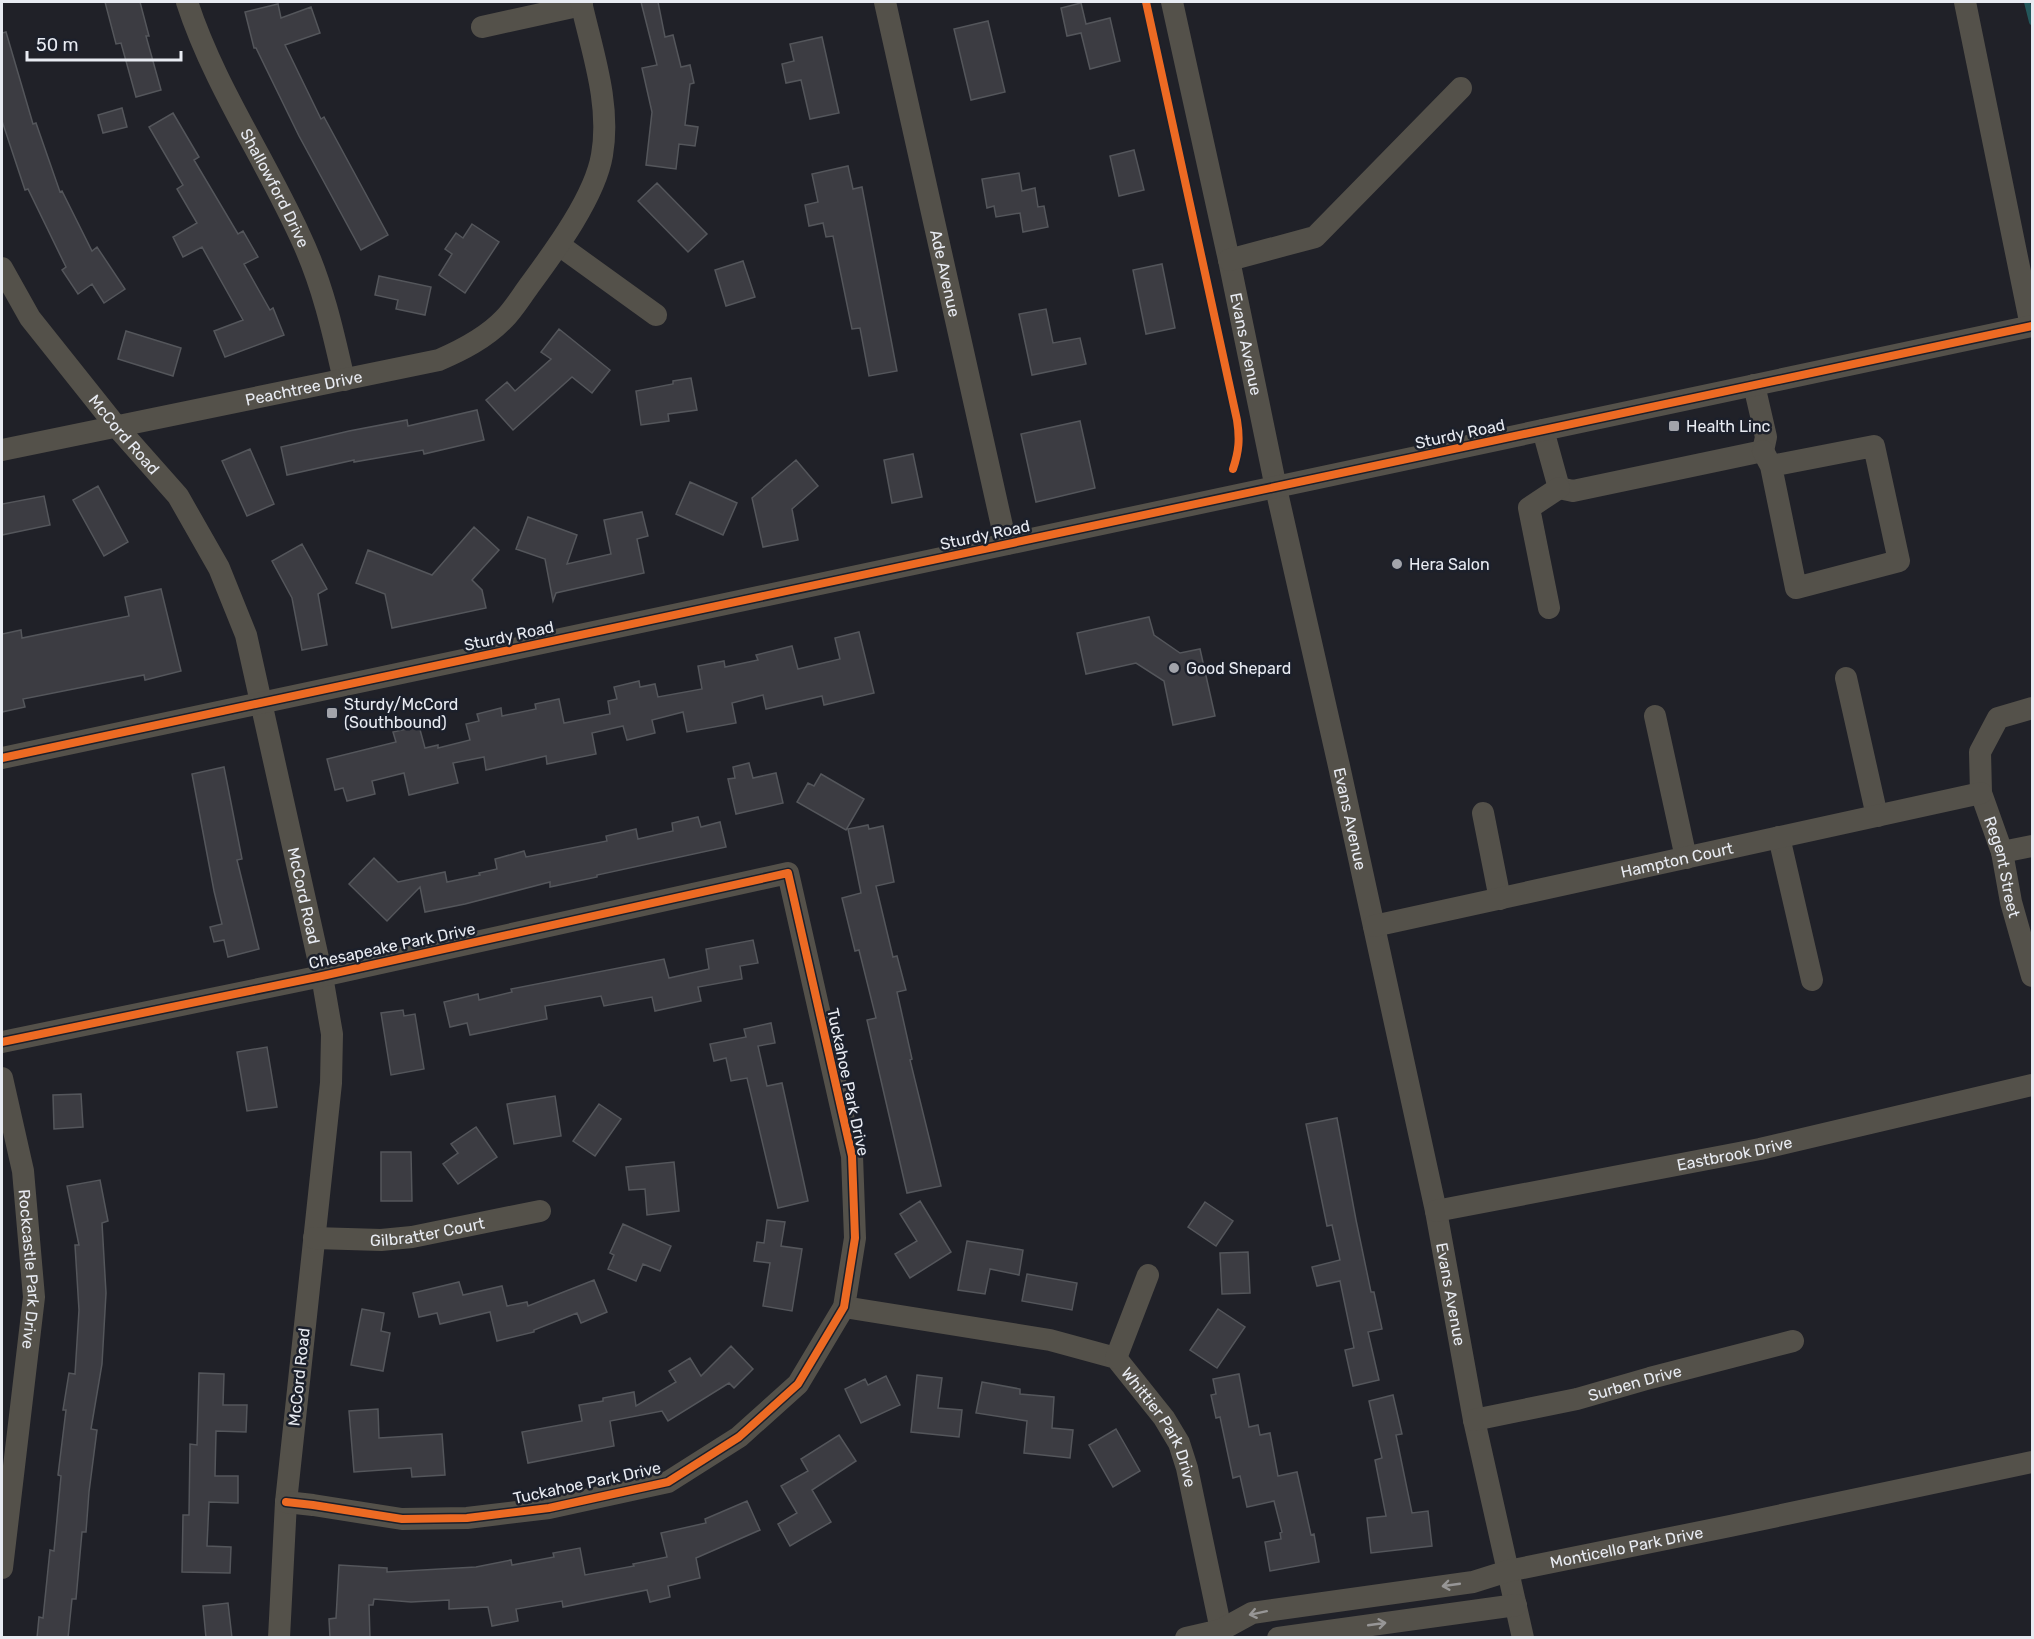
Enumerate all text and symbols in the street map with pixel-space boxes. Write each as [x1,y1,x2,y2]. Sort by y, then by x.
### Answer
scale bar [27,24,182,62]
text: 50 m [36,34,79,56]
street label: Shallowford Drive [237,125,313,250]
street label: Ade Avenue [927,228,965,319]
street label: Evans Avenue [1226,291,1266,397]
street label: Peachtree Drive [243,367,364,409]
street label: McCord Road [85,391,164,478]
street label: Sturdy Road [1413,415,1507,453]
place label: Health Linc [1686,417,1771,436]
marker: Health Linc [1667,419,1681,433]
street label: Sturdy Road [938,516,1032,554]
place label: Hera Salon [1409,555,1490,574]
marker: Hera Salon [1390,557,1404,571]
street label: Sturdy Road [462,617,556,655]
place label: Good Shepard [1186,659,1291,678]
marker: Good Shepard [1167,661,1181,675]
place label: Sturdy/McCord (Southbound) [344,695,458,732]
marker: Sturdy/McCord (Southbound) [325,706,339,720]
street label: Evans Avenue [1330,766,1371,872]
street label: Regent Street [1980,813,2024,920]
street label: Hampton Court [1619,838,1735,881]
street label: McCord Road [284,845,324,946]
street label: Chesapeake Park Drive [307,919,477,973]
street label: Tuckahoe Park Drive [823,1006,873,1158]
street label: Eastbrook Drive [1675,1132,1794,1174]
street label: Rockcastle Park Drive [15,1188,44,1350]
street label: Gilbratter Court [370,1213,486,1249]
street label: Evans Avenue [1432,1241,1470,1347]
street label: McCord Road [284,1327,314,1427]
street label: Surben Drive [1586,1361,1683,1405]
street label: Whittier Park Drive [1118,1363,1200,1489]
street label: Tuckahoe Park Drive [511,1458,663,1508]
street label: Monticello Park Drive [1548,1522,1705,1572]
one-way arrow [1442,1579,1462,1590]
one-way arrow [1249,1608,1268,1619]
one-way arrow [1367,1618,1387,1629]

